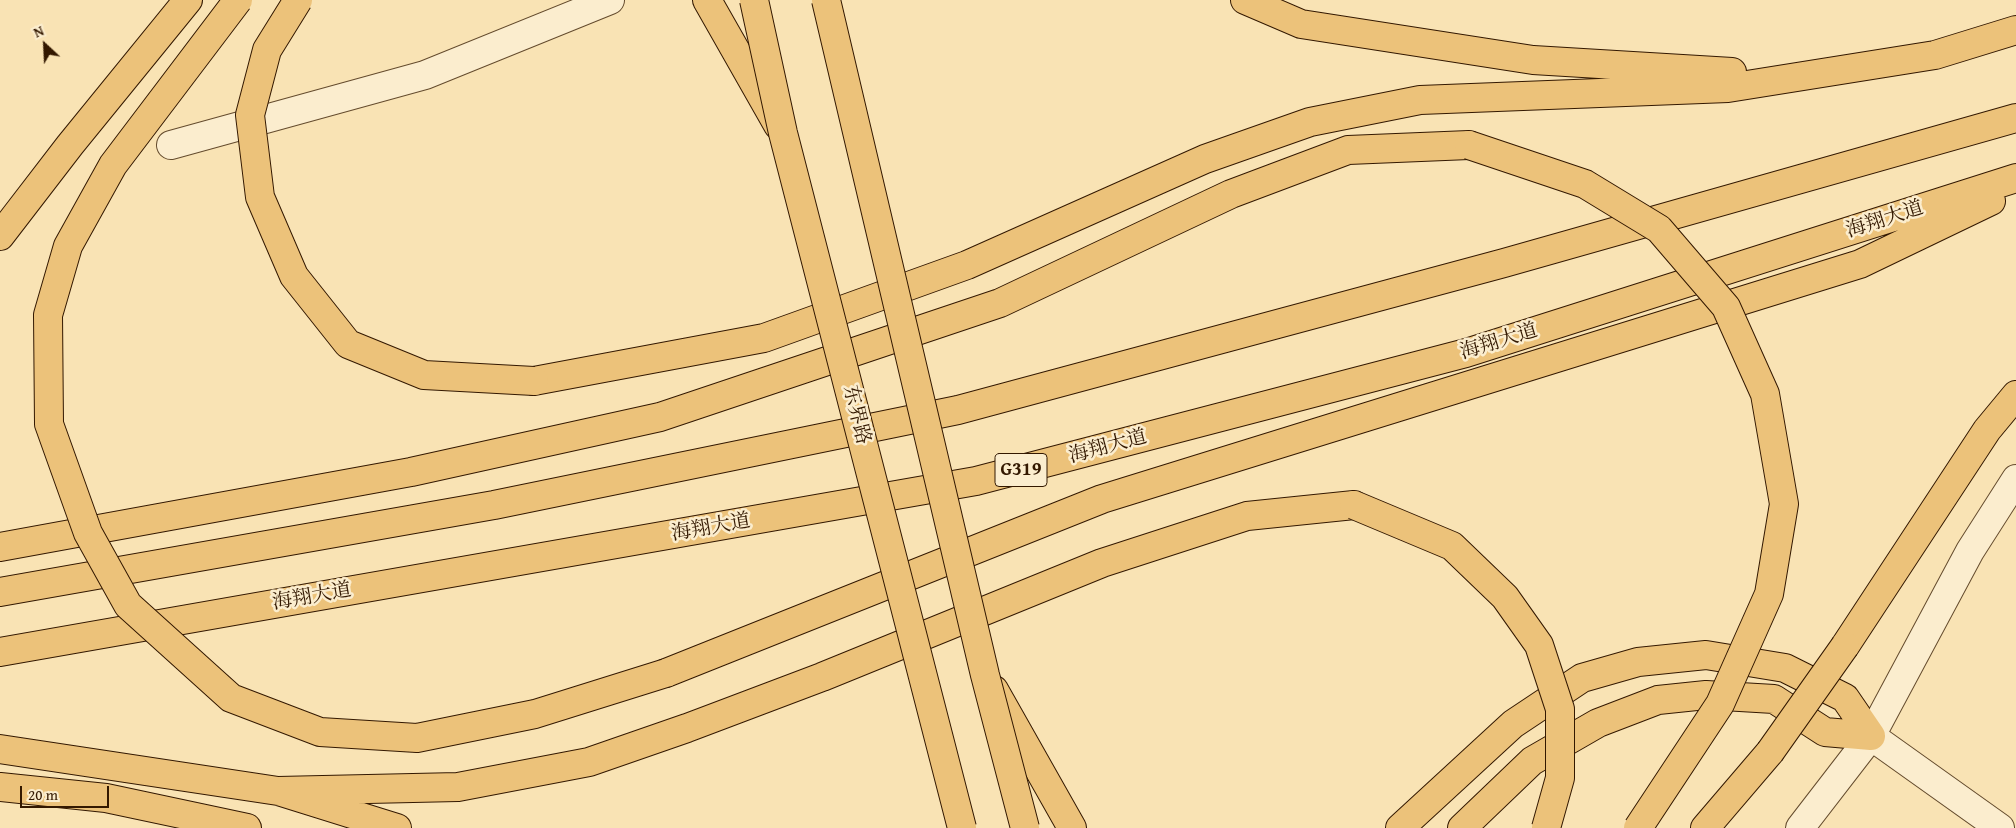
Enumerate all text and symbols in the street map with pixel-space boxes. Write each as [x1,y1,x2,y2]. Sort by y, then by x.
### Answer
north arrow [20,20,70,70]
text: N [30,20,47,42]
street label: 海翔大道 [1843,196,1927,244]
street label: 海翔大道 [1457,319,1541,365]
street label: 东界路 [837,383,875,447]
street label: 海翔大道 [1066,425,1150,469]
road number: G319 [995,454,1047,486]
street label: 海翔大道 [670,509,752,547]
street label: 海翔大道 [271,578,353,616]
scale bar [22,776,111,808]
text: 20 m [28,784,58,805]

